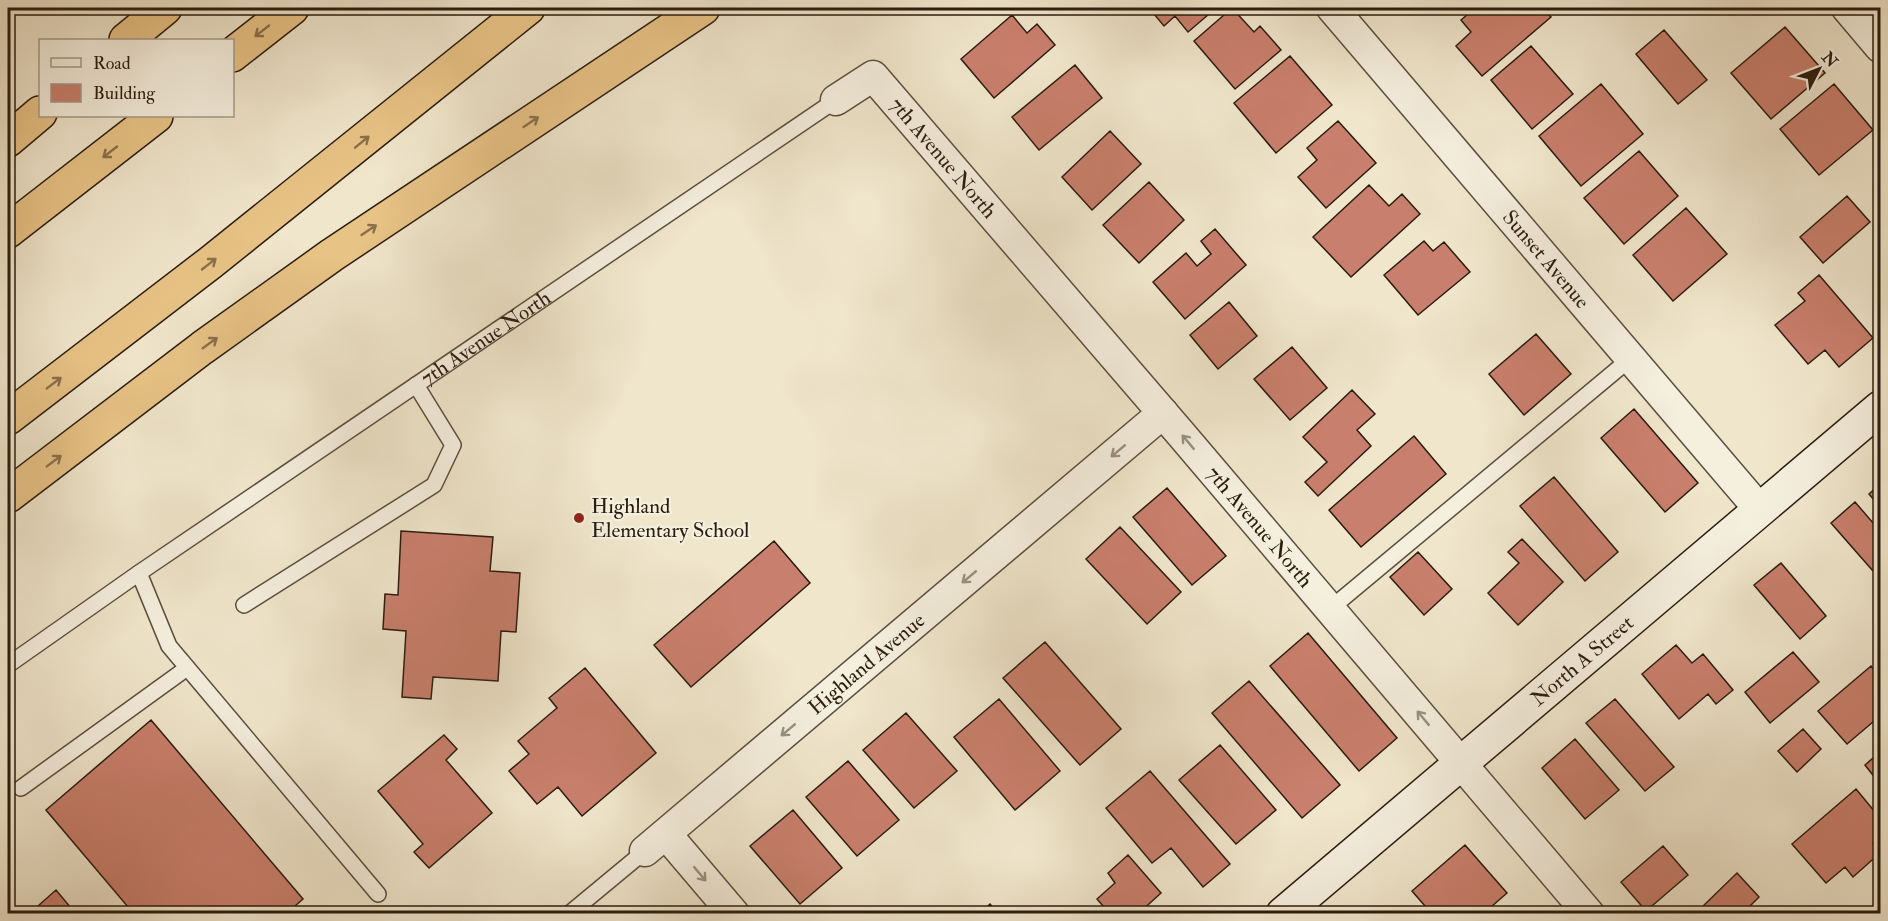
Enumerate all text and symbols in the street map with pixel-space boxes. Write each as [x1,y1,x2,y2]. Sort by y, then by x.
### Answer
one-way arrow [255,25,271,38]
legend [39,39,234,117]
north arrow [1789,39,1849,99]
text: N [1817,47,1842,72]
text: Road [93,52,131,75]
text: Building [93,82,156,105]
street label: 7th Avenue North [884,92,1003,224]
one-way arrow [522,116,539,128]
one-way arrow [353,136,369,149]
one-way arrow [103,145,119,158]
street label: Sunset Avenue [1496,204,1596,314]
one-way arrow [360,224,376,236]
one-way arrow [201,257,217,270]
street label: 7th Avenue North [415,284,556,391]
one-way arrow [201,337,217,349]
one-way arrow [46,376,62,389]
one-way arrow [1181,435,1195,450]
one-way arrow [1110,444,1126,457]
one-way arrow [46,455,62,468]
street label: 7th Avenue North [1201,460,1319,593]
place label: Highland Elementary School [591,493,750,544]
marker: Highland Elementary School [572,511,586,525]
one-way arrow [961,570,977,583]
street label: Highland Avenue [803,607,931,721]
street label: North A Street [1525,609,1639,712]
one-way arrow [1416,711,1430,726]
one-way arrow [781,723,796,737]
one-way arrow [693,865,706,881]

